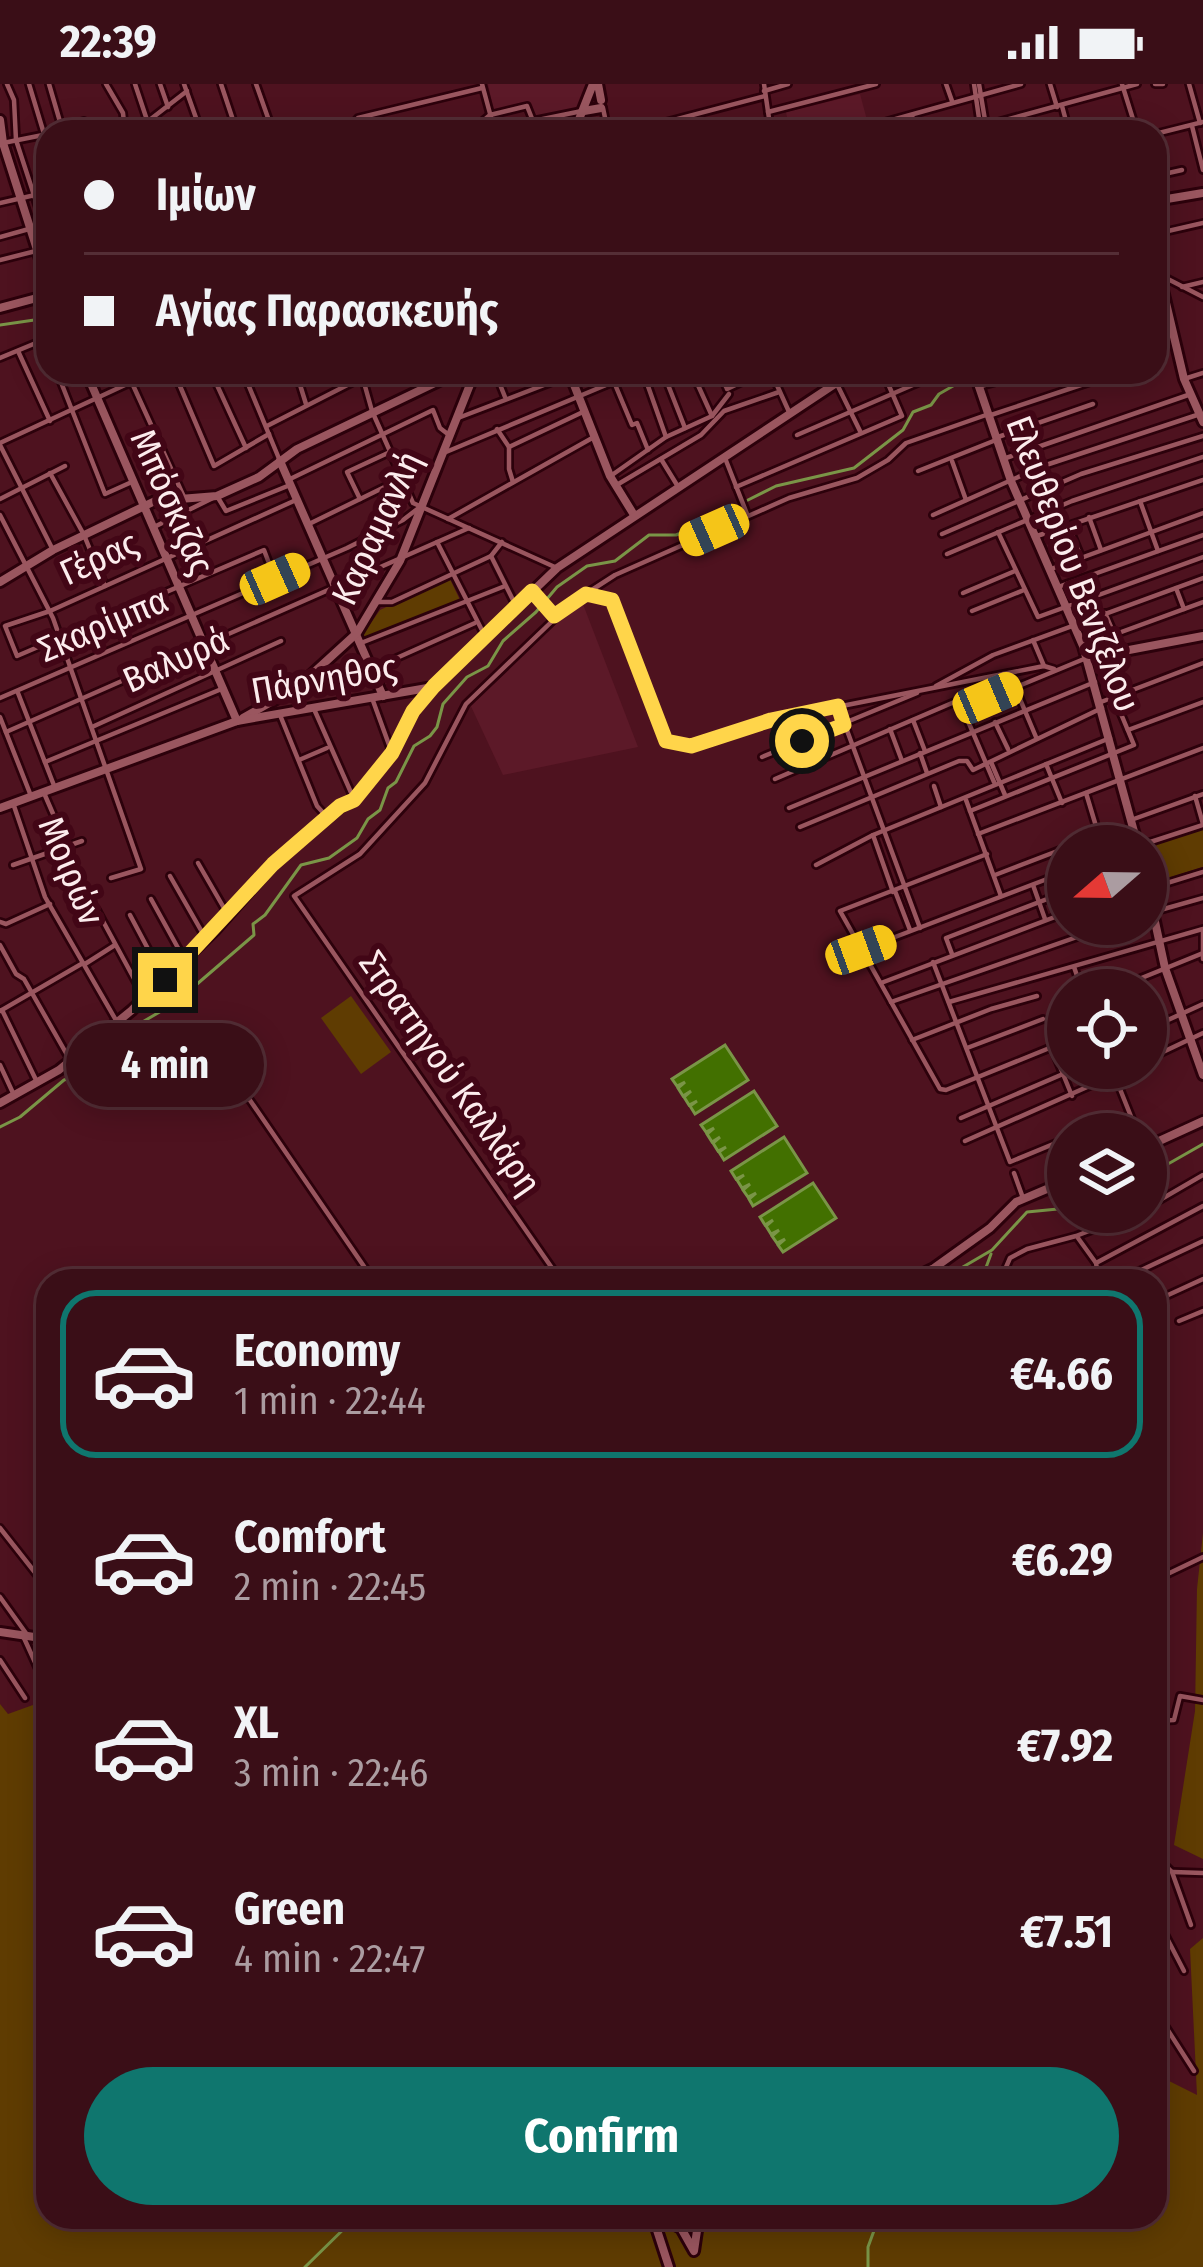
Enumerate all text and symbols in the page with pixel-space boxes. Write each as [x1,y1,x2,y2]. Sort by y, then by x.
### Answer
text: 22:39 [60,15,157,69]
text: Ιμίων [156,168,256,222]
text: Αγίας Παρασκευής [156,284,498,338]
street label: Ελευθερίου Βενιζέλου [996,410,1150,718]
street label: Μπόσκιζας [121,423,223,581]
street label: Καραμανλή [322,444,432,612]
car [674,499,754,561]
street label: Γέρας [53,521,145,595]
car [235,548,315,610]
street label: Σκαρίμπα [31,578,175,672]
street label: Βαλυρά [116,617,236,703]
street label: Πάρνηθος [248,645,400,713]
car [948,667,1028,729]
route start [775,714,829,768]
street label: Μοιρών [29,810,113,932]
north arrow [1047,825,1167,945]
map controls [1047,825,1167,1233]
car [821,921,901,979]
street label: Στρατηγού Καλλάρη [349,943,551,1203]
route end [138,953,192,1007]
button: locate [1047,969,1167,1089]
callout: 4 min [66,1022,264,1106]
text: 4 min [121,1042,209,1088]
button: layers [1047,1113,1167,1233]
icon: car [90,1320,198,1428]
text: Economy [234,1324,400,1378]
text: €4.66 [1010,1347,1113,1401]
text: 1 min · 22:44 [234,1378,426,1424]
icon: car [90,1506,198,1614]
text: Comfort [234,1510,386,1564]
text: €6.29 [1012,1533,1113,1587]
text: 2 min · 22:45 [234,1564,426,1610]
icon: car [90,1692,198,1800]
text: XL [234,1696,279,1750]
text: €7.92 [1017,1719,1113,1773]
text: 3 min · 22:46 [234,1750,428,1796]
icon: car [90,1878,198,1986]
text: Green [234,1882,345,1936]
text: €7.51 [1020,1905,1113,1959]
text: 4 min · 22:47 [234,1936,425,1982]
button: Confirm [84,2067,1119,2205]

